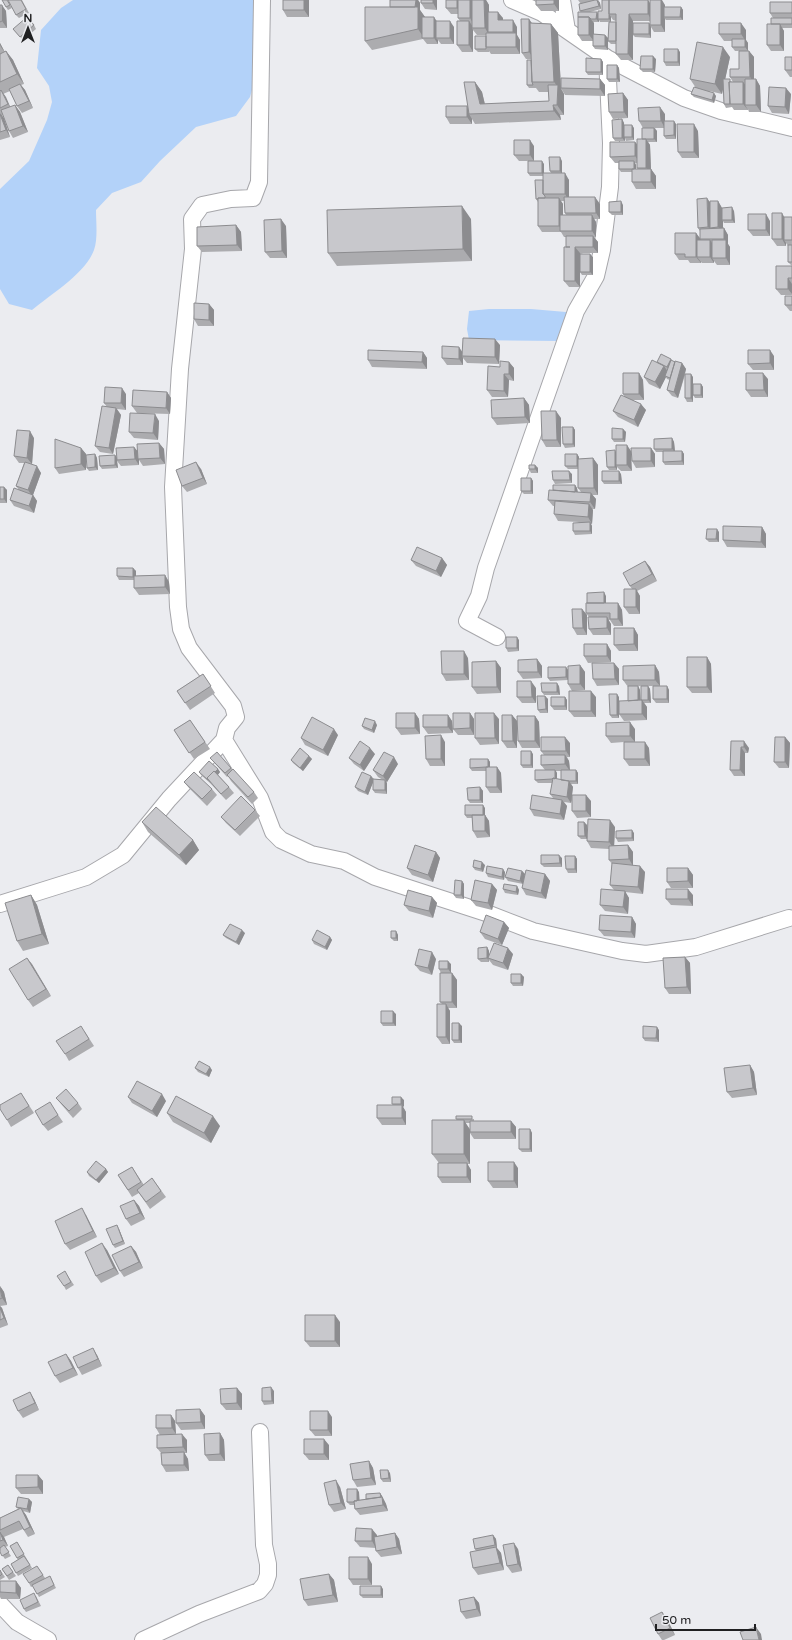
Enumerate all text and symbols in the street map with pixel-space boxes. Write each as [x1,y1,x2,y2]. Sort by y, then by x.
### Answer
north arrow [8,8,48,48]
text: N [24,12,32,25]
scale bar [656,1606,755,1632]
text: 50 m [662,1613,691,1627]

